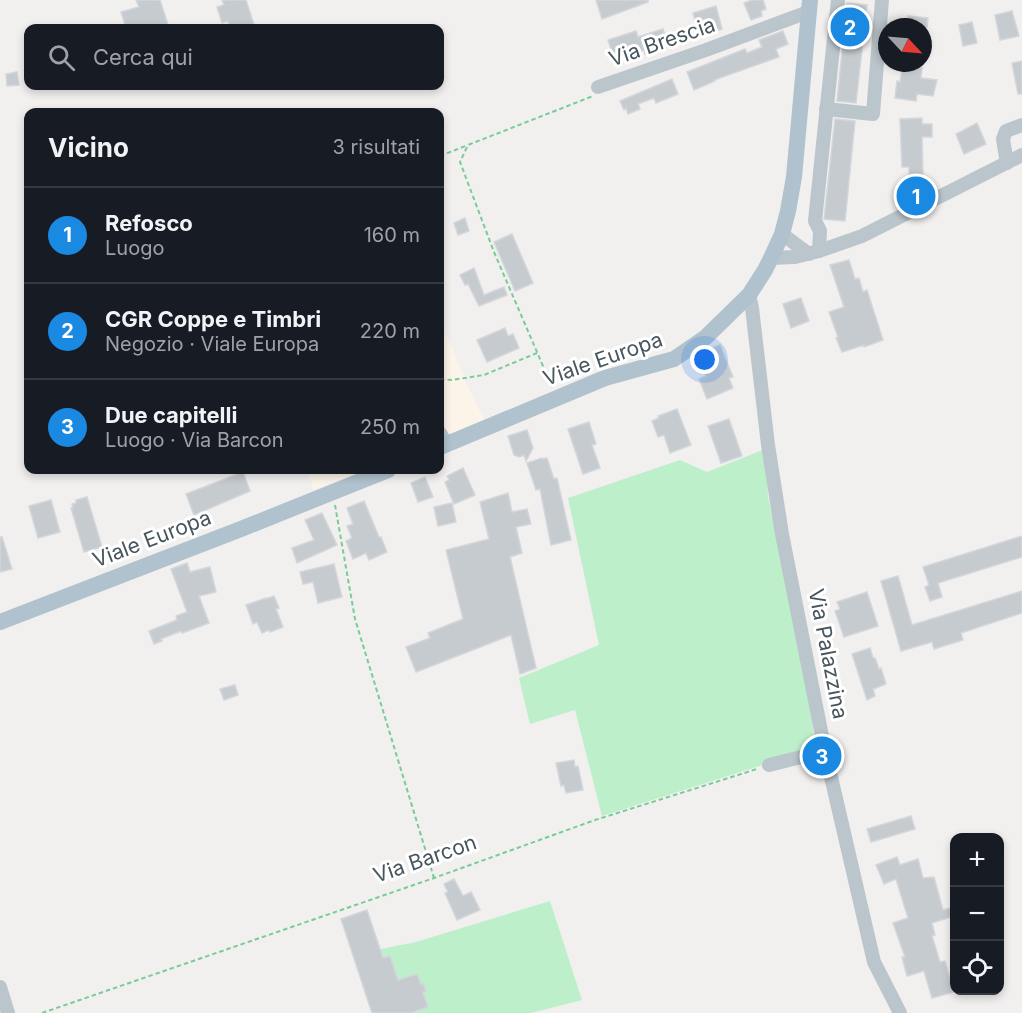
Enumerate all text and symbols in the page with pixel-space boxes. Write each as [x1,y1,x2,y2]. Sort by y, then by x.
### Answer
pin: 2 [830,4,870,50]
street label: Via Brescia [605,12,718,71]
north arrow [878,18,932,72]
search box [24,24,444,90]
icon: search [45,41,78,74]
text: Cerca qui [93,44,193,70]
text: Vicino [48,132,129,163]
text: 3 risultati [333,135,420,159]
pin: 1 [896,174,936,218]
text: Refosco [105,210,193,236]
text: 1 [63,223,72,247]
text: 160 m [364,223,420,247]
text: Luogo [105,236,164,260]
text: CGR Coppe e Timbri [105,306,321,332]
text: 2 [61,319,74,343]
text: 220 m [360,319,420,343]
street label: Viale Europa [540,326,666,391]
text: Negozio · Viale Europa [105,332,319,356]
your location [690,345,719,374]
text: Due capitelli [105,402,238,428]
text: 3 [61,415,74,439]
text: 250 m [360,415,420,439]
text: Luogo · Via Barcon [105,428,284,452]
street label: Viale Europa [89,505,214,573]
street label: Via Palazzina [804,587,853,721]
pin: 3 [802,734,842,778]
street label: Via Barcon [370,829,480,888]
map controls [950,833,1004,995]
button: + [950,833,1004,887]
button: − [950,887,1004,941]
button: locate [950,941,1004,995]

